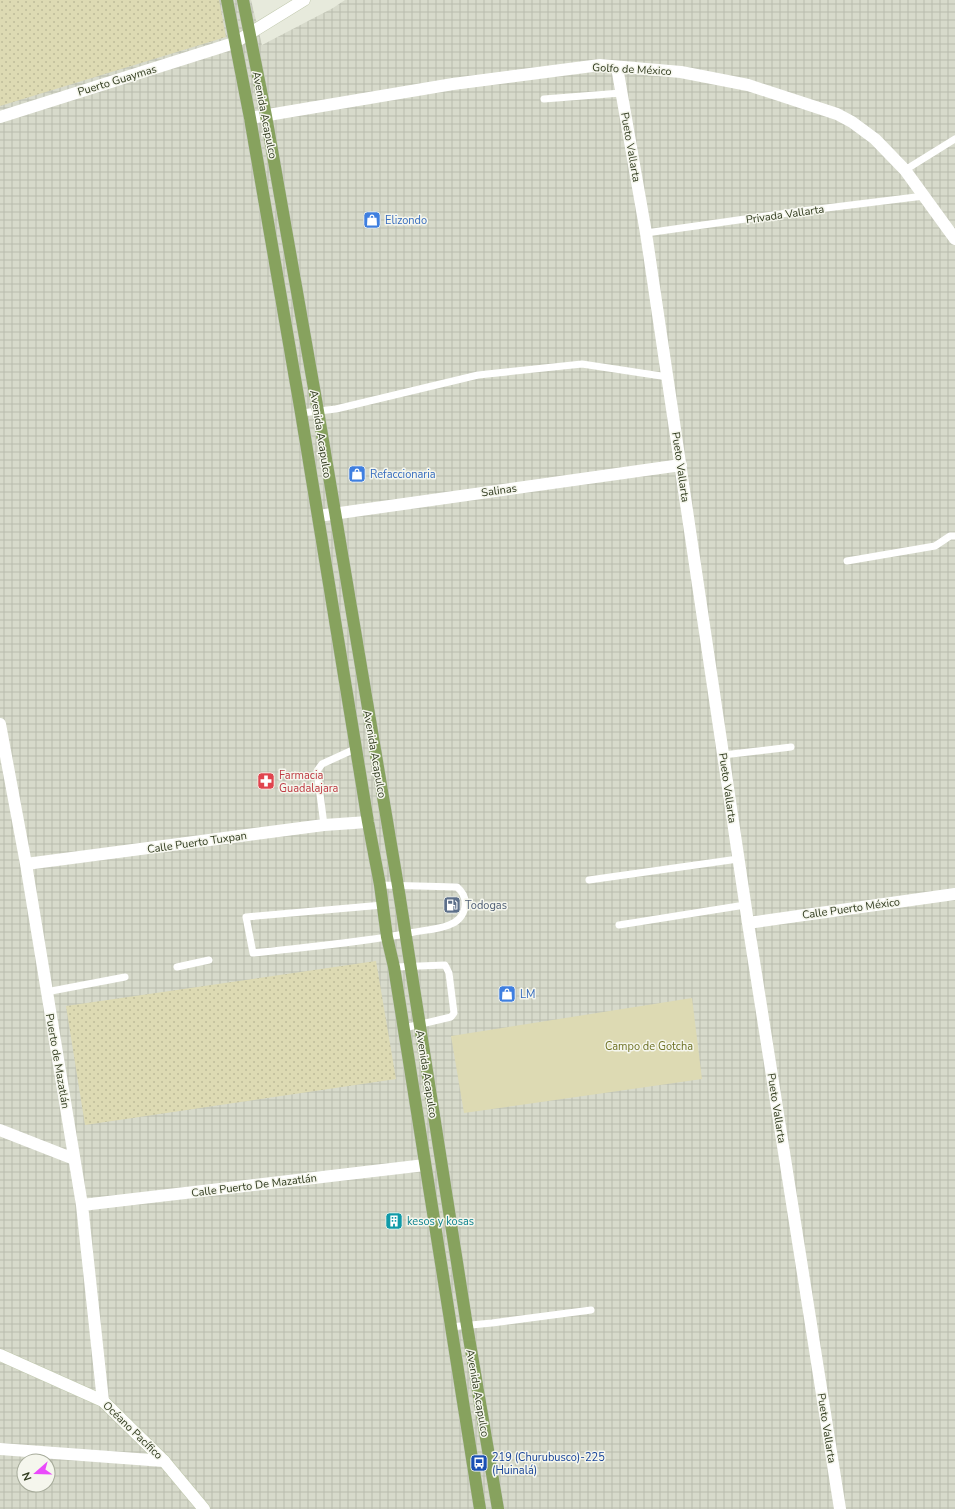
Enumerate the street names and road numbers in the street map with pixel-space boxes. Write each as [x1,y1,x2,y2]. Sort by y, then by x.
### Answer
street label: Golfo de México [592,60,672,79]
street label: Puerto Guaymas [76,61,159,100]
street label: Avenida Acapulco [249,70,280,160]
street label: Pueto Vallarta [617,111,644,183]
street label: Privada Vallarta [745,202,825,227]
street label: Avenida Acapulco [306,389,335,479]
street label: Pueto Vallarta [668,431,693,503]
street label: Salinas [480,481,518,500]
street label: Avenida Acapulco [359,709,390,799]
street label: Pueto Vallarta [715,752,740,824]
street label: Calle Puerto Tuxpan [146,828,248,857]
street label: Calle Puerto México [801,894,901,923]
street label: Puerto de Mazatlán [42,1012,73,1110]
street label: Avenida Acapulco [412,1029,441,1119]
street label: Pueto Vallarta [764,1072,789,1144]
street label: Calle Puerto De Mazatlán [191,1170,318,1201]
street label: Avenida Acapulco [462,1348,493,1438]
street label: Pueto Vallarta [814,1392,839,1464]
street label: Océano Pacífico [99,1398,166,1463]

